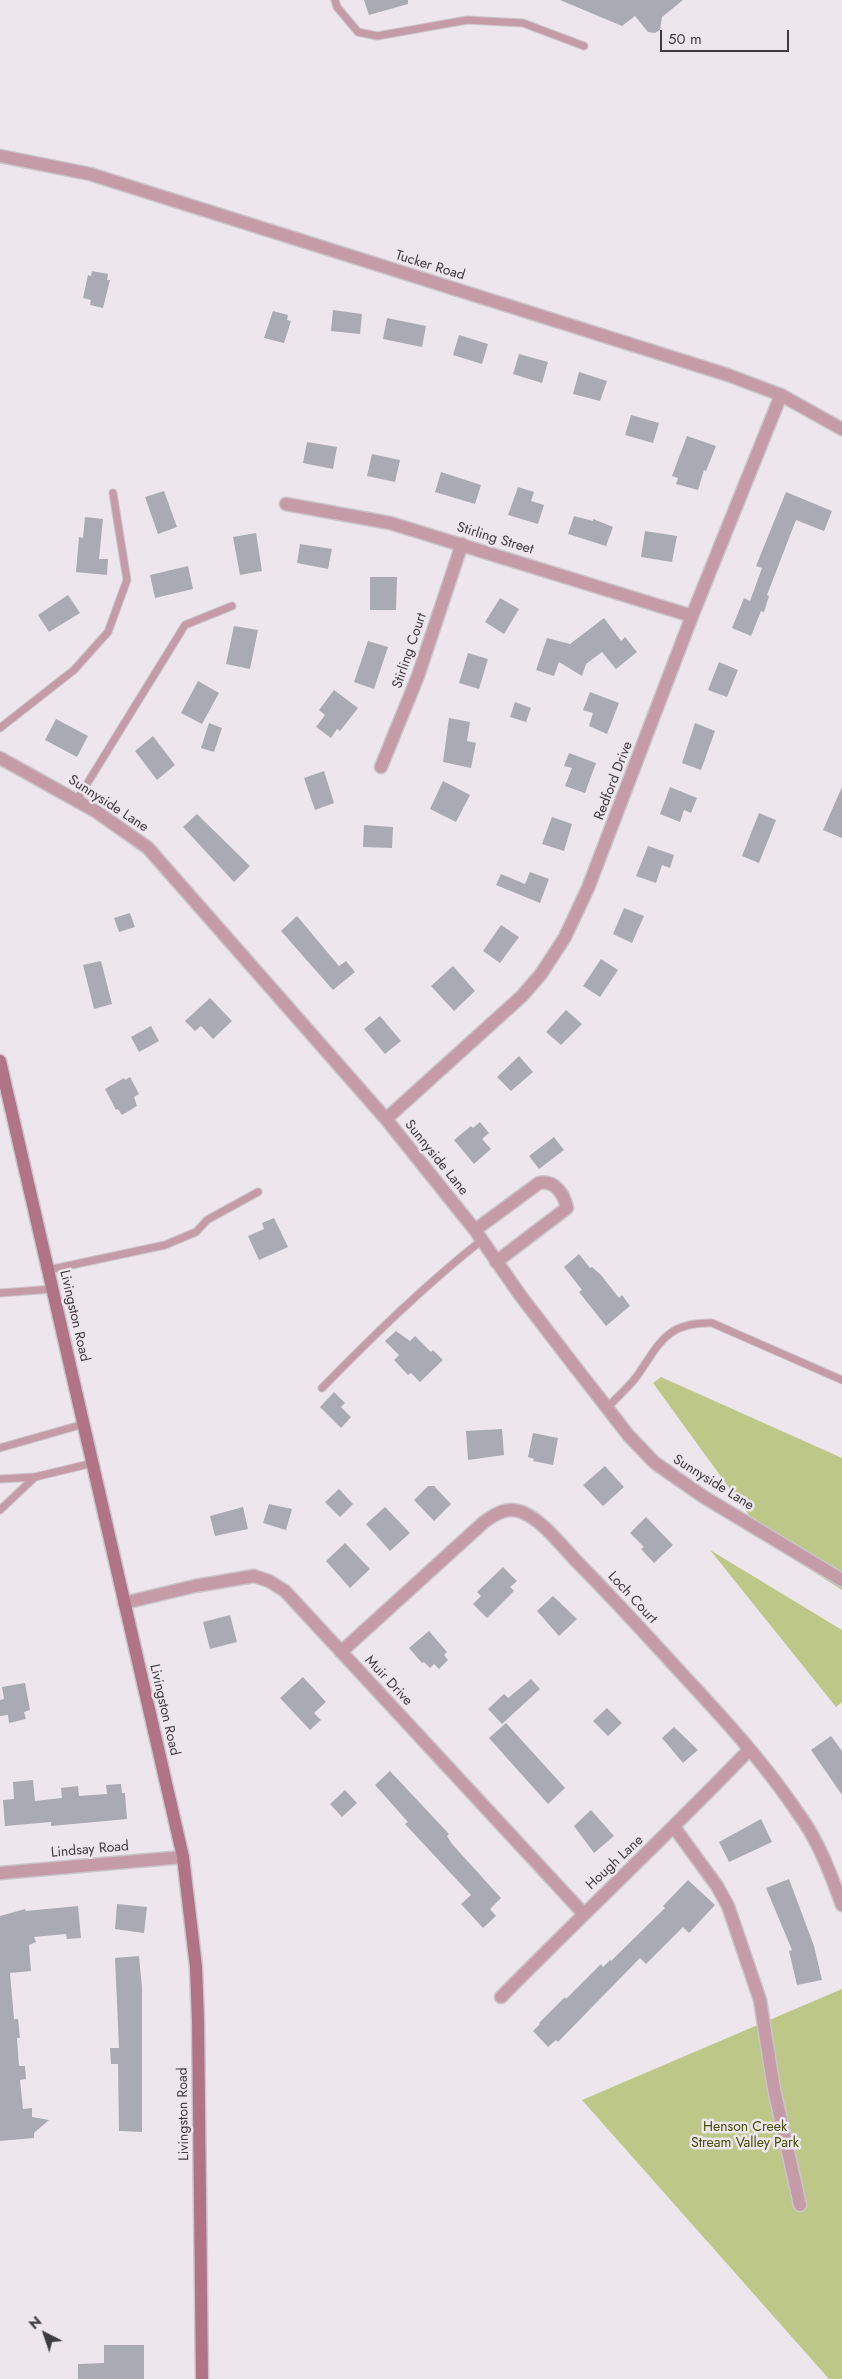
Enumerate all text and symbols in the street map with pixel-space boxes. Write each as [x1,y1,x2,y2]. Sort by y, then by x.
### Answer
scale bar [662,20,791,52]
text: 50 m [668,28,702,50]
street label: Tucker Road [393,247,467,285]
street label: Stirling Street [455,519,535,559]
street label: Stirling Court [389,611,431,691]
street label: Redford Drive [591,739,637,823]
street label: Sunnyside Lane [65,772,151,836]
street label: Sunnyside Lane [400,1117,472,1199]
street label: Livingston Road [55,1269,93,1363]
street label: Sunnyside Lane [670,1451,756,1515]
street label: Loch Court [604,1569,660,1627]
street label: Muir Drive [361,1652,415,1710]
street label: Livingston Road [145,1663,183,1757]
street label: Hough Lane [583,1832,647,1894]
street label: Lindsay Road [50,1838,130,1862]
street label: Livingston Road [175,2067,193,2161]
park label: Henson Creek Stream Valley Park [691,2120,799,2152]
north arrow [20,2309,70,2359]
text: N [24,2311,46,2334]

